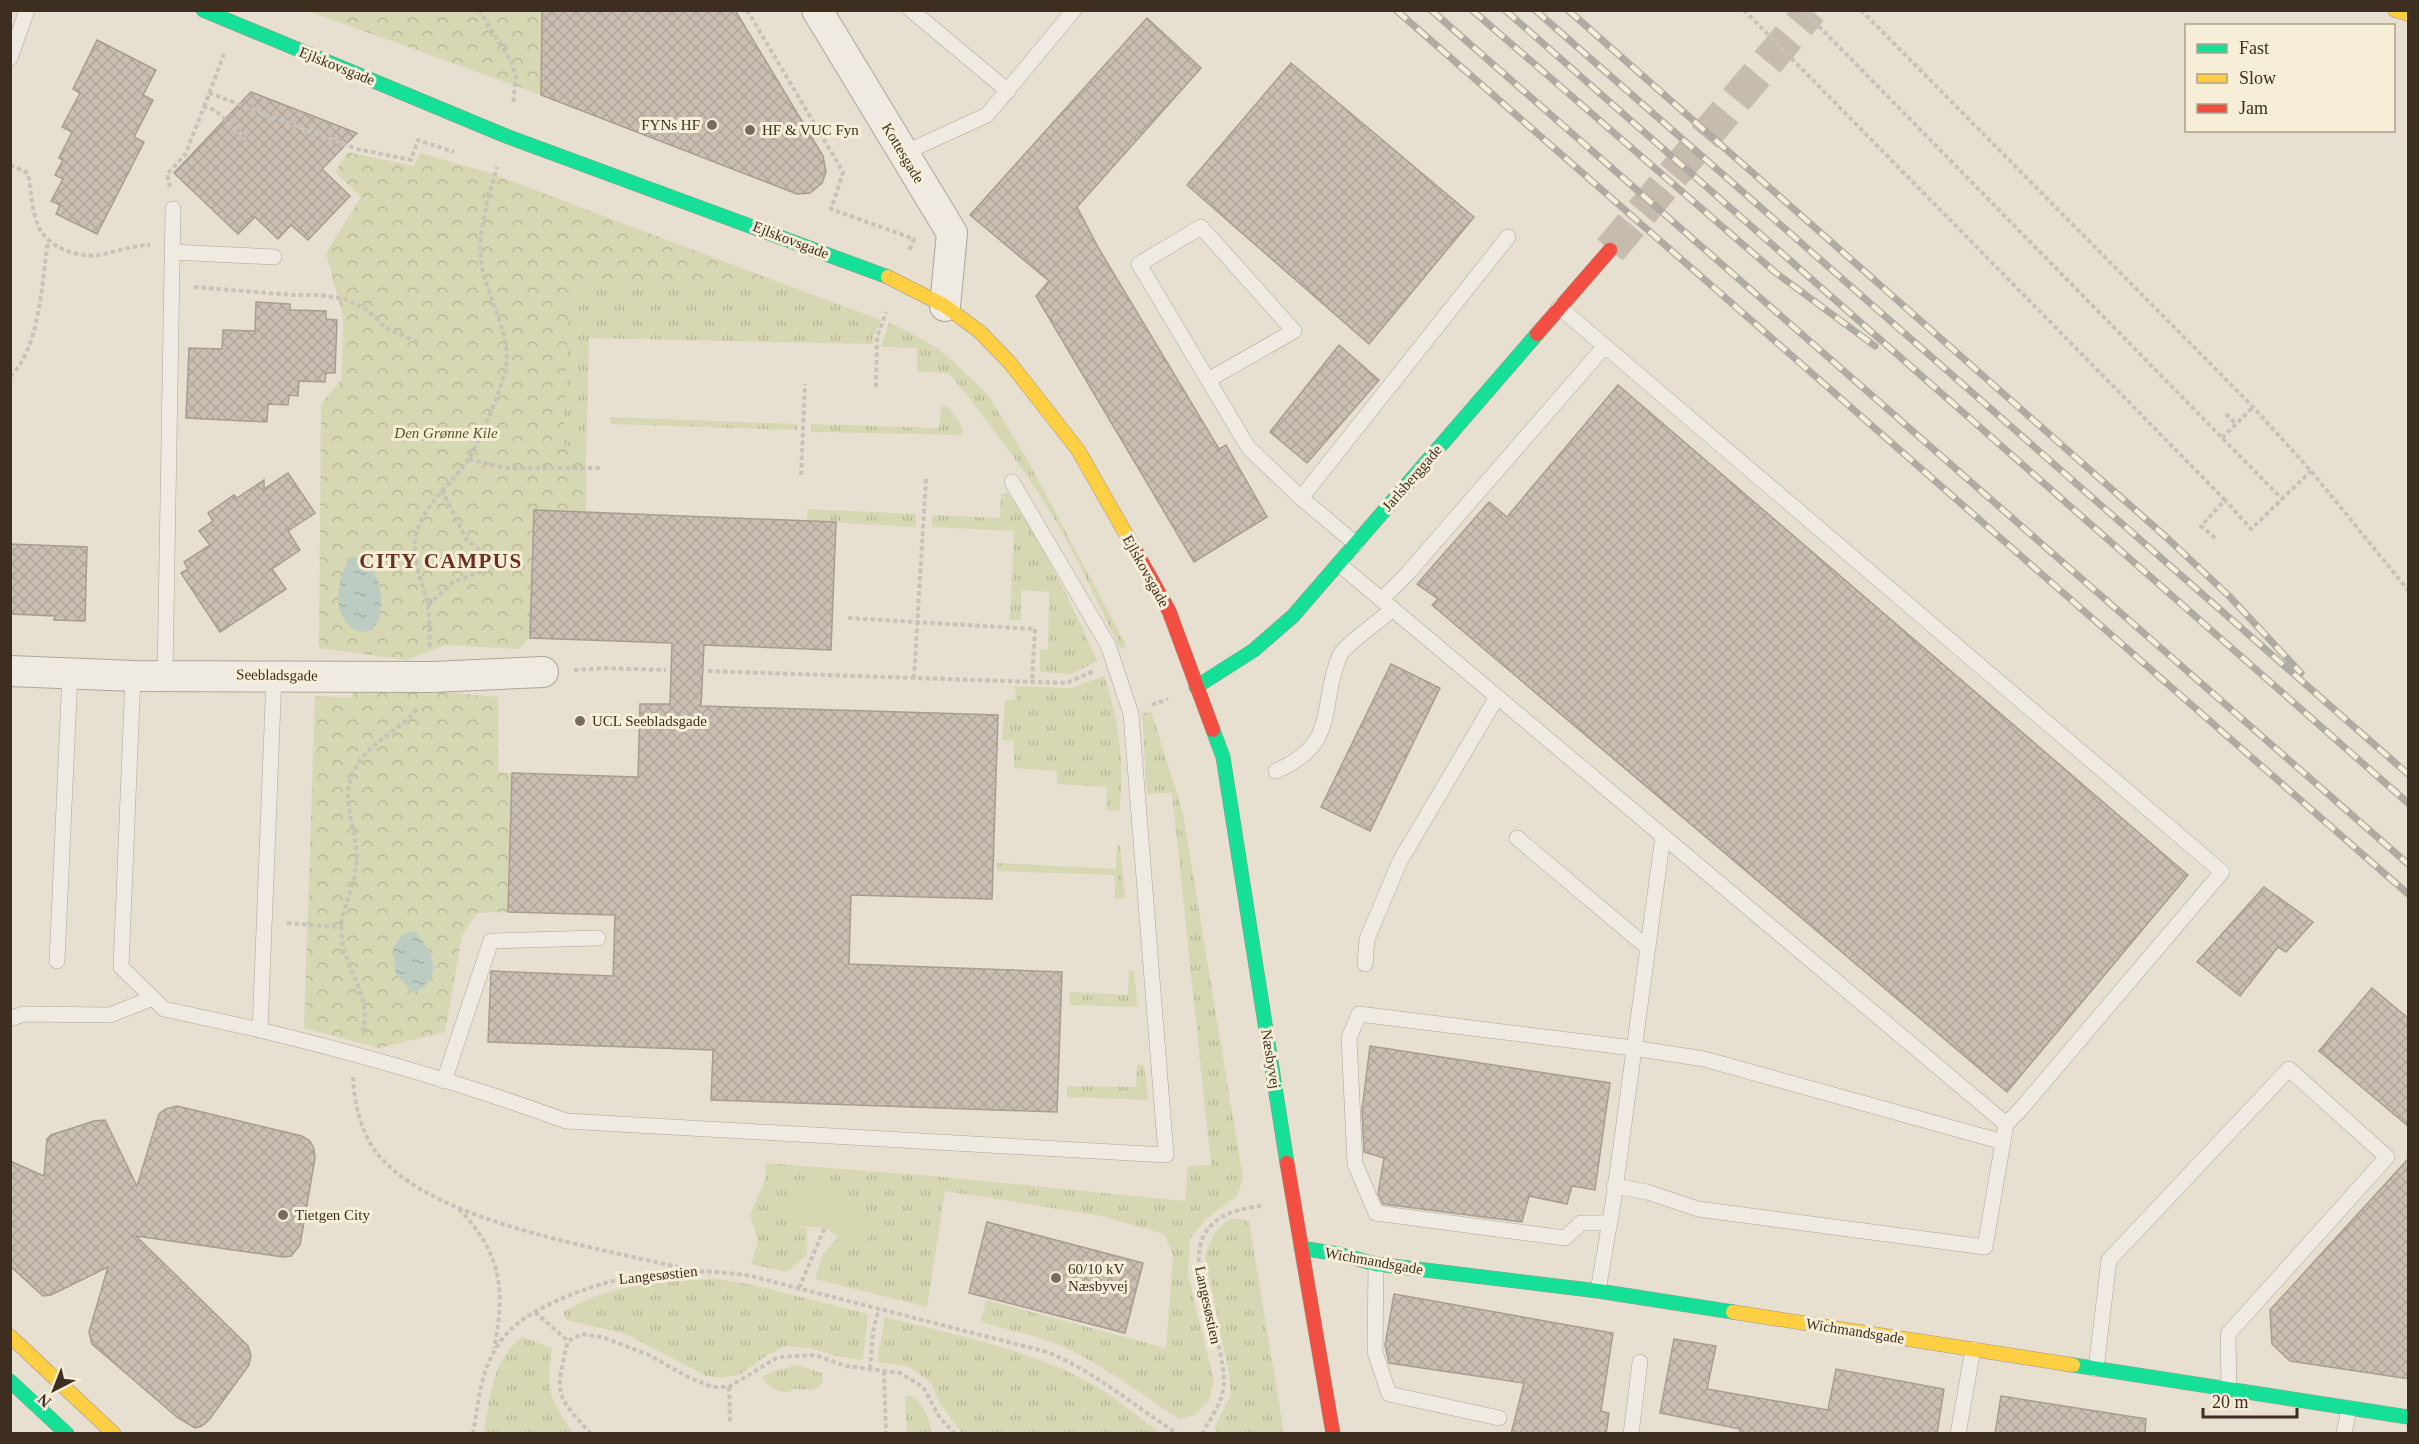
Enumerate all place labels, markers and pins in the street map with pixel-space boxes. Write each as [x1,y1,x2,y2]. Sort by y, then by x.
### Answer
place label: FYNs HF [641,117,700,133]
marker: FYNs HF [705,118,719,132]
place label: HF & VUC Fyn [762,122,859,138]
marker: HF & VUC Fyn [743,123,757,137]
place label: UCL Seebladsgade [592,713,707,729]
marker: UCL Seebladsgade [573,714,587,728]
place label: Tietgen City [295,1207,370,1223]
marker: Tietgen City [276,1208,290,1222]
place label: 60/10 kV Næsbyvej [1068,1261,1128,1294]
marker: 60/10 kV Næsbyvej [1049,1271,1063,1285]

